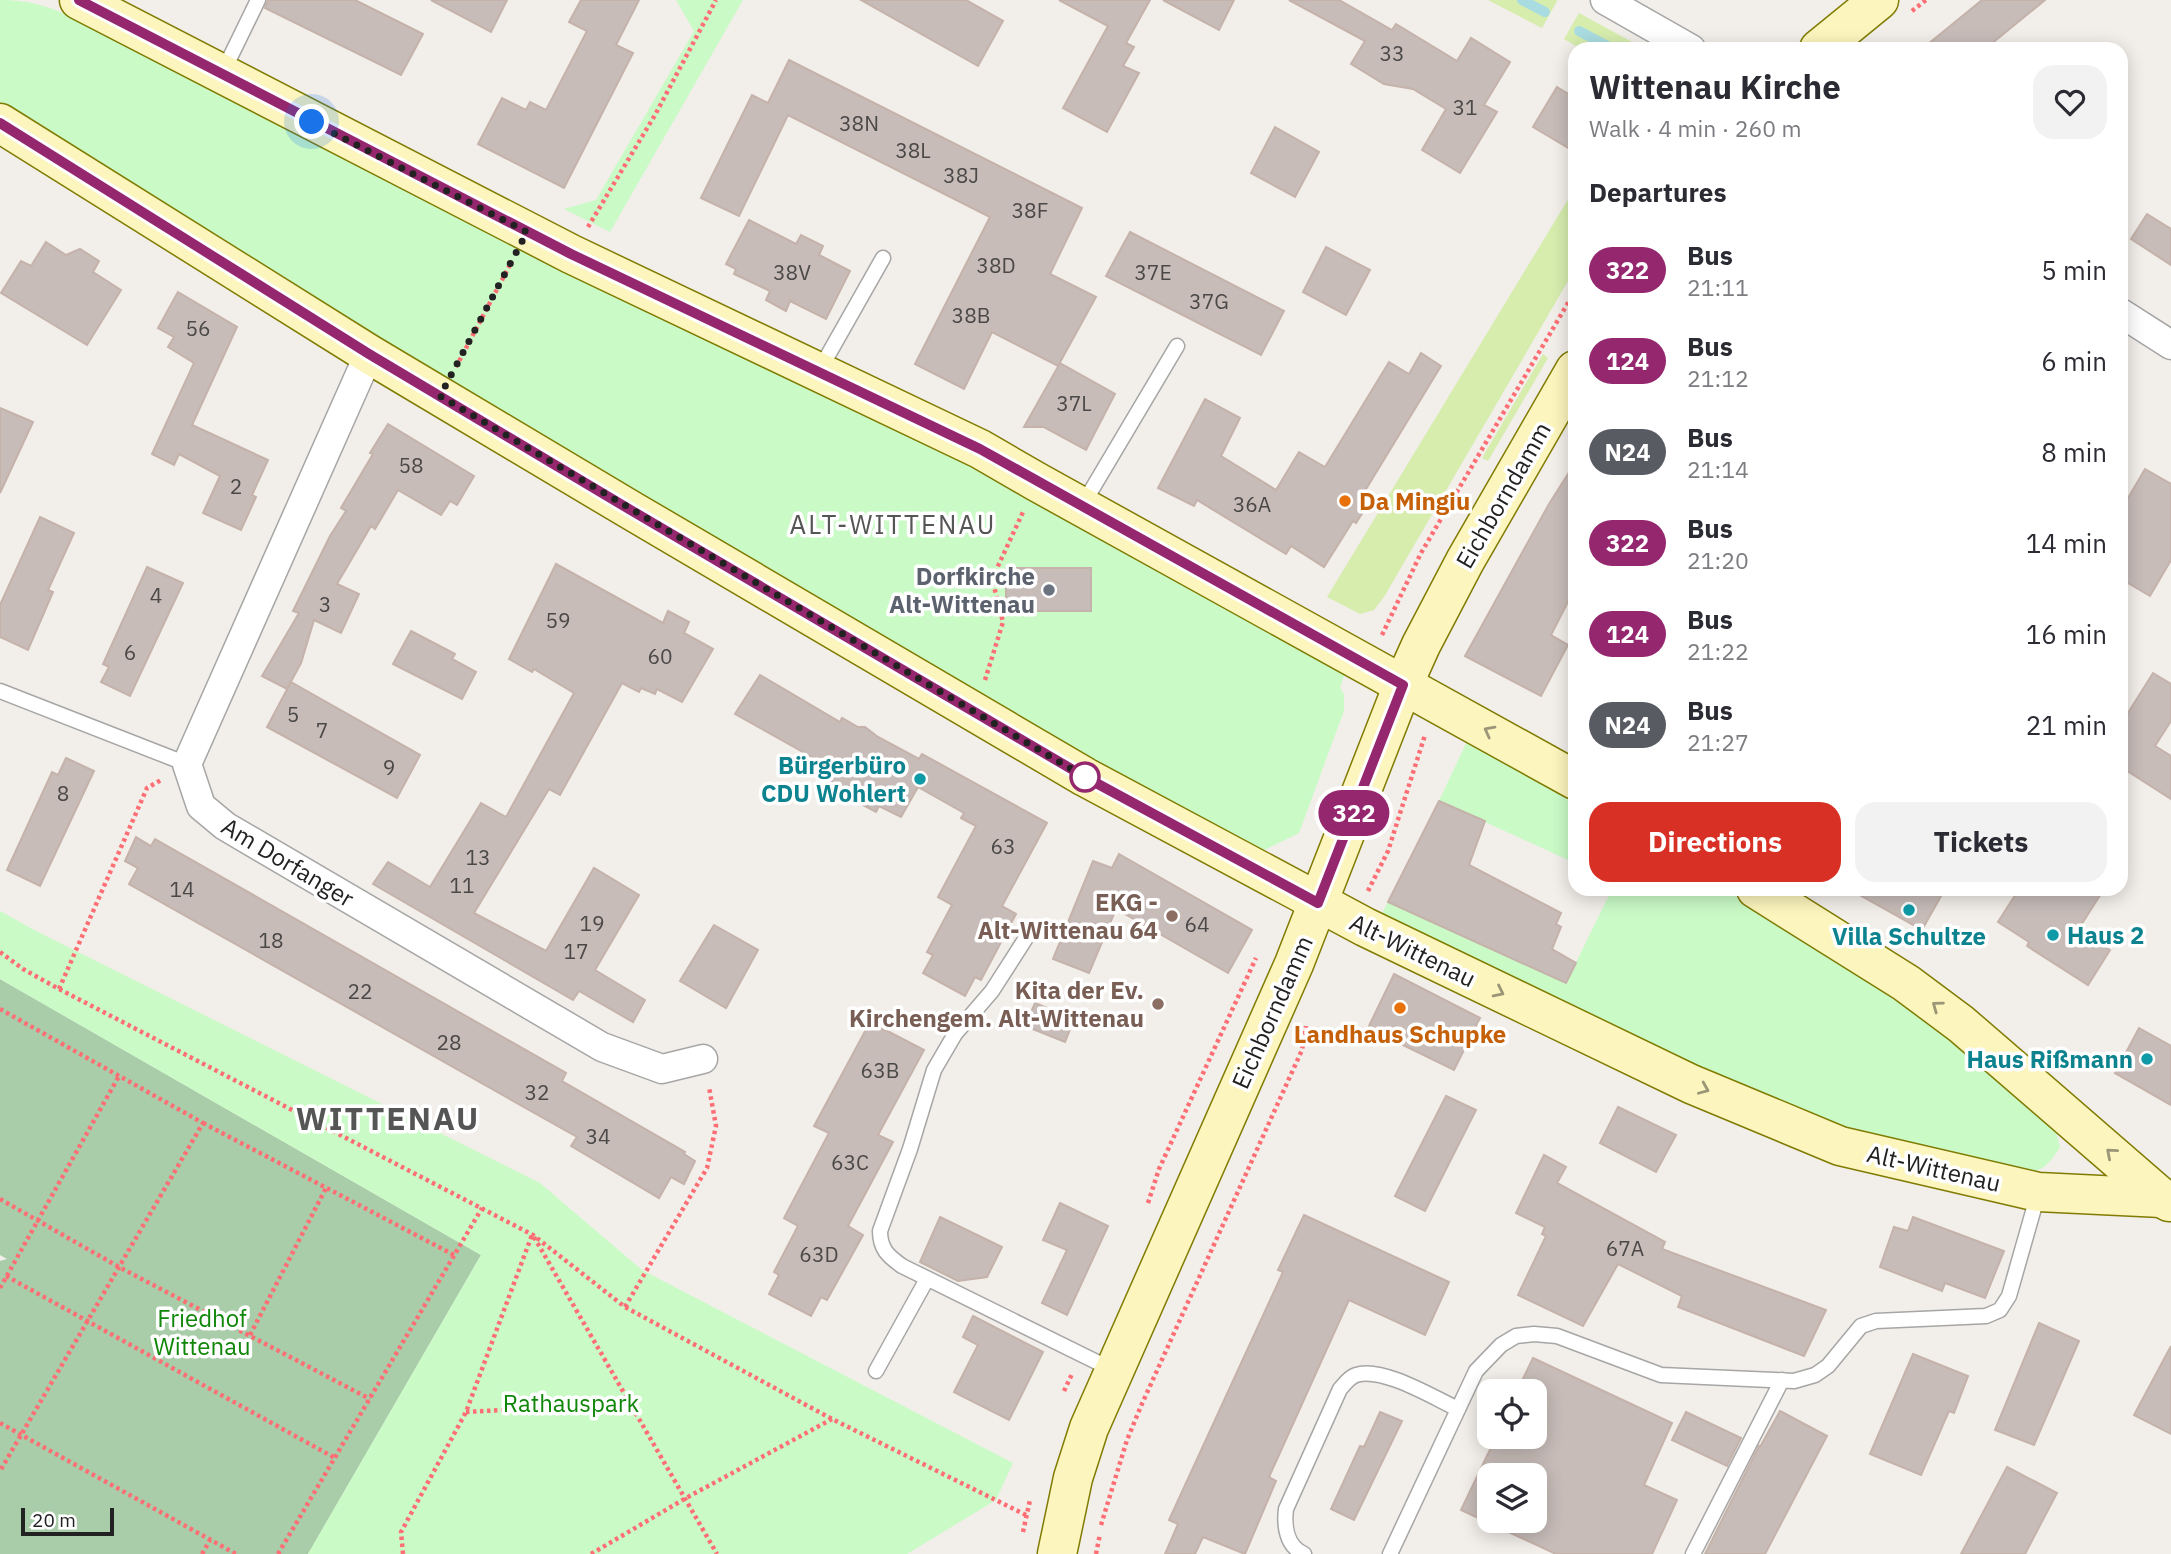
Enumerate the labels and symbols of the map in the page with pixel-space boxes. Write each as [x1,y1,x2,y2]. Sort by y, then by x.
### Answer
house number: 33 [1379,39,1405,67]
house number: 31 [1452,93,1478,121]
your location [294,104,329,139]
house number: 38N [839,109,879,137]
house number: 38L [895,136,931,164]
house number: 38J [943,161,979,189]
house number: 38F [1012,196,1048,224]
house number: 38D [976,251,1016,279]
house number: 38V [773,258,811,286]
house number: 37E [1134,258,1172,286]
house number: 37G [1189,287,1229,315]
house number: 38B [952,301,990,329]
house number: 56 [185,314,211,342]
house number: 37L [1056,389,1092,417]
street label: Eichborndamm [1448,416,1558,574]
house number: 58 [398,451,424,479]
house number: 2 [230,472,242,500]
place label: Da Mingiu [1359,485,1470,517]
house number: 36A [1233,490,1271,518]
marker: Da Mingiu [1337,493,1353,509]
district label: ALT-WITTENAU [790,507,996,541]
place label: Dorfkirche Alt-Wittenau [889,560,1035,620]
house number: 4 [150,581,162,609]
marker: Dorfkirche Alt-Wittenau [1041,582,1057,598]
house number: 3 [319,590,331,618]
house number: 59 [545,606,571,634]
house number: 6 [124,638,136,666]
house number: 60 [647,642,673,670]
house number: 5 [287,700,299,728]
house number: 7 [316,716,328,744]
one-way arrow [1484,726,1497,740]
place label: Bürgerbüro CDU Wohlert [761,749,906,809]
house number: 9 [383,753,395,781]
unlabelled marker [1070,762,1100,792]
marker: Bürgerbüro CDU Wohlert [912,771,928,787]
house number: 8 [57,779,69,807]
line badge: 322 [1314,790,1394,836]
street label: Am Dorfanger [216,810,360,914]
house number: 63 [990,832,1016,860]
house number: 13 [465,843,491,871]
house number: 11 [449,871,475,899]
house number: 14 [169,875,195,903]
place label: EKG - Alt-Wittenau 64 [977,886,1158,946]
marker: Villa Schultze [1901,902,1917,918]
street label: Alt-Wittenau [1345,906,1481,994]
marker: EKG - Alt-Wittenau 64 [1164,908,1180,924]
house number: 19 [579,909,605,937]
house number: 64 [1184,910,1210,938]
place label: Haus 2 [2067,919,2145,951]
place label: Villa Schultze [1832,920,1986,952]
house number: 18 [258,926,284,954]
marker: Haus 2 [2045,927,2061,943]
street label: Eichborndamm [1224,931,1320,1093]
house number: 17 [563,937,589,965]
place label: Kita der Ev. Kirchengem. Alt-Wittenau [849,974,1144,1034]
house number: 22 [347,977,373,1005]
one-way arrow [1492,984,1504,998]
marker: Kita der Ev. Kirchengem. Alt-Wittenau [1150,996,1166,1012]
marker: Landhaus Schupke [1392,1000,1408,1016]
one-way arrow [1932,1002,1945,1015]
place label: Landhaus Schupke [1294,1018,1506,1050]
house number: 28 [436,1028,462,1056]
place label: Haus Rißmann [1967,1043,2133,1075]
marker: Haus Rißmann [2139,1051,2155,1067]
house number: 63B [861,1056,899,1084]
house number: 32 [524,1078,550,1106]
one-way arrow [1698,1081,1710,1095]
district label: WITTENAU [296,1097,480,1139]
house number: 34 [585,1122,611,1150]
street label: Alt-Wittenau [1864,1137,2004,1199]
house number: 63C [831,1148,869,1176]
one-way arrow [2106,1149,2119,1161]
house number: 67A [1606,1234,1644,1262]
house number: 63D [799,1240,839,1268]
park label: Friedhof Wittenau [153,1302,251,1362]
park label: Rathauspark [503,1387,640,1419]
scale bar [21,1505,114,1537]

